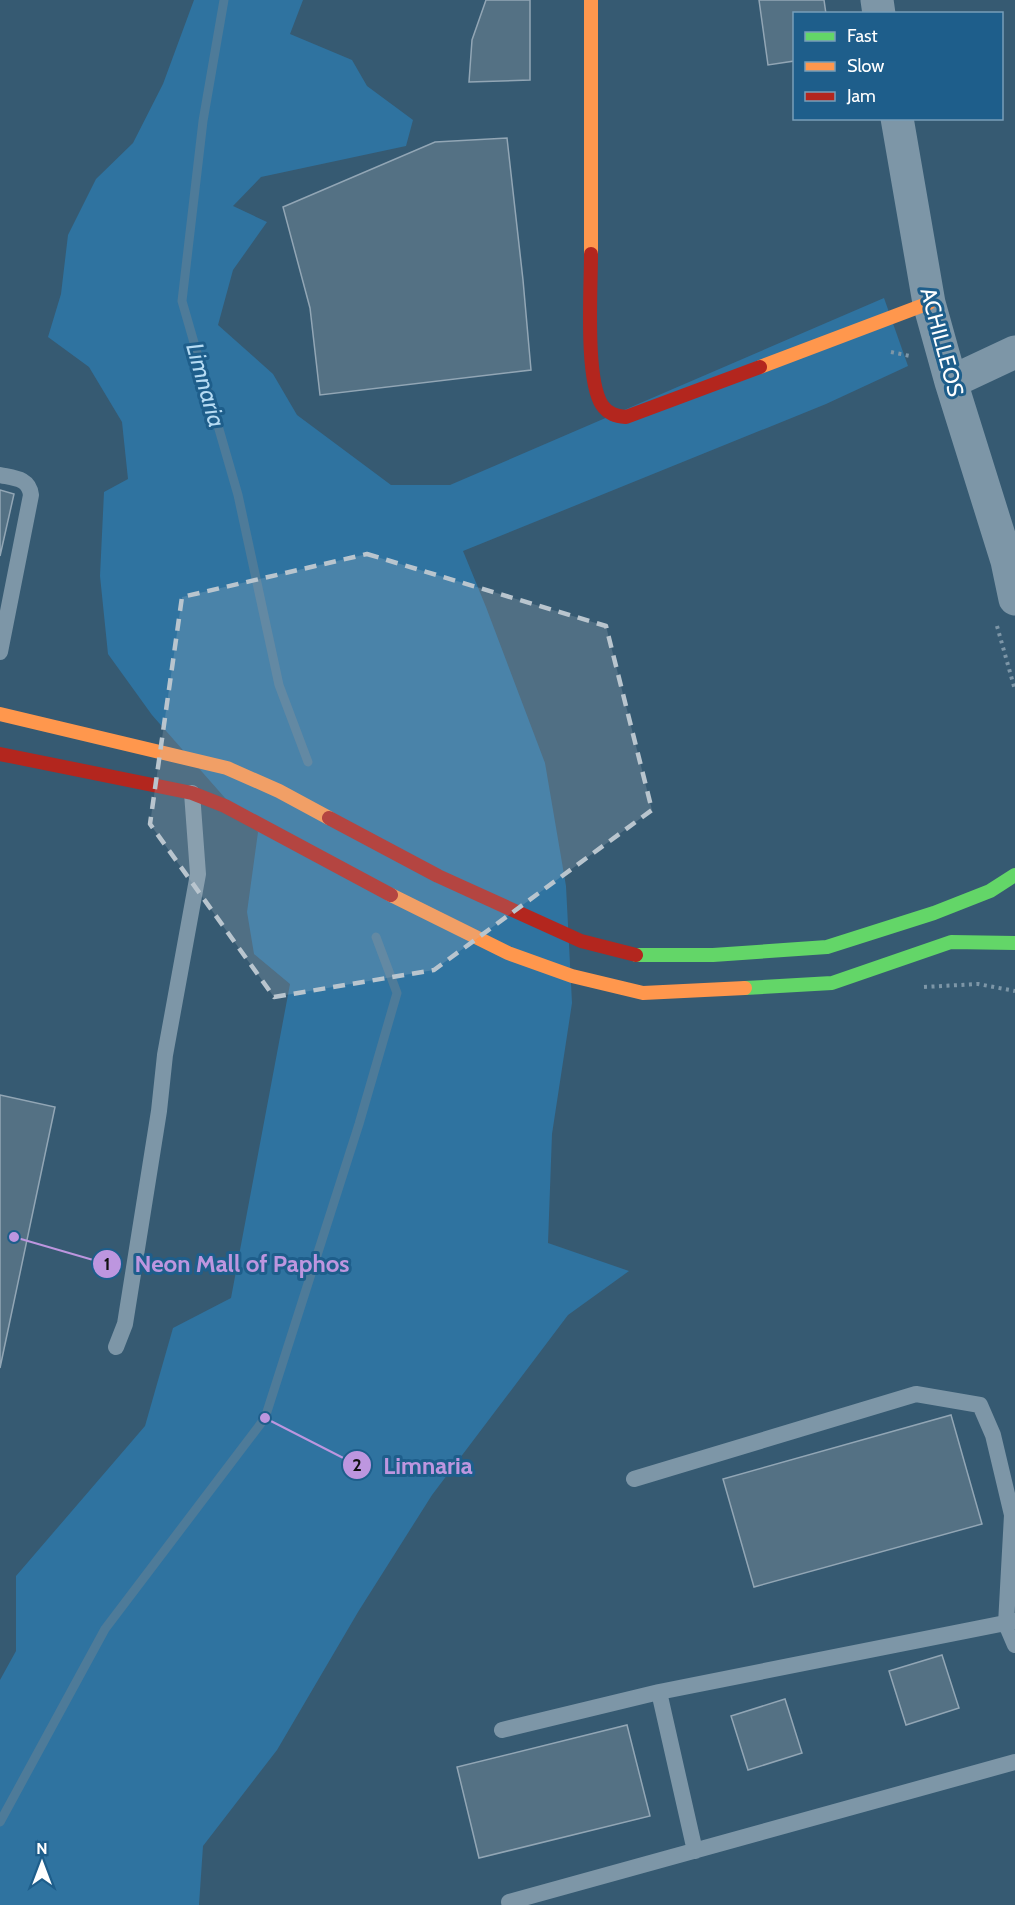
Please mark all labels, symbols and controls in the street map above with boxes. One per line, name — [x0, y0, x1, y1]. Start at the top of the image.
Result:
legend — [793, 12, 1003, 120]
text: Fast — [847, 25, 878, 47]
text: Slow — [847, 55, 884, 77]
text: Jam — [846, 85, 876, 107]
street label: ACHILLEOS — [914, 285, 970, 400]
water label: Limnaria — [180, 339, 232, 431]
callout: Neon Mall of Paphos — [92, 1243, 361, 1285]
text: Neon Mall of Paphos — [135, 1249, 349, 1278]
text: 1 — [104, 1253, 110, 1275]
callout: Limnaria — [342, 1444, 485, 1486]
text: Limnaria — [383, 1451, 473, 1480]
text: 2 — [352, 1454, 362, 1476]
north arrow — [12, 1833, 72, 1893]
text: N — [36, 1839, 48, 1858]

